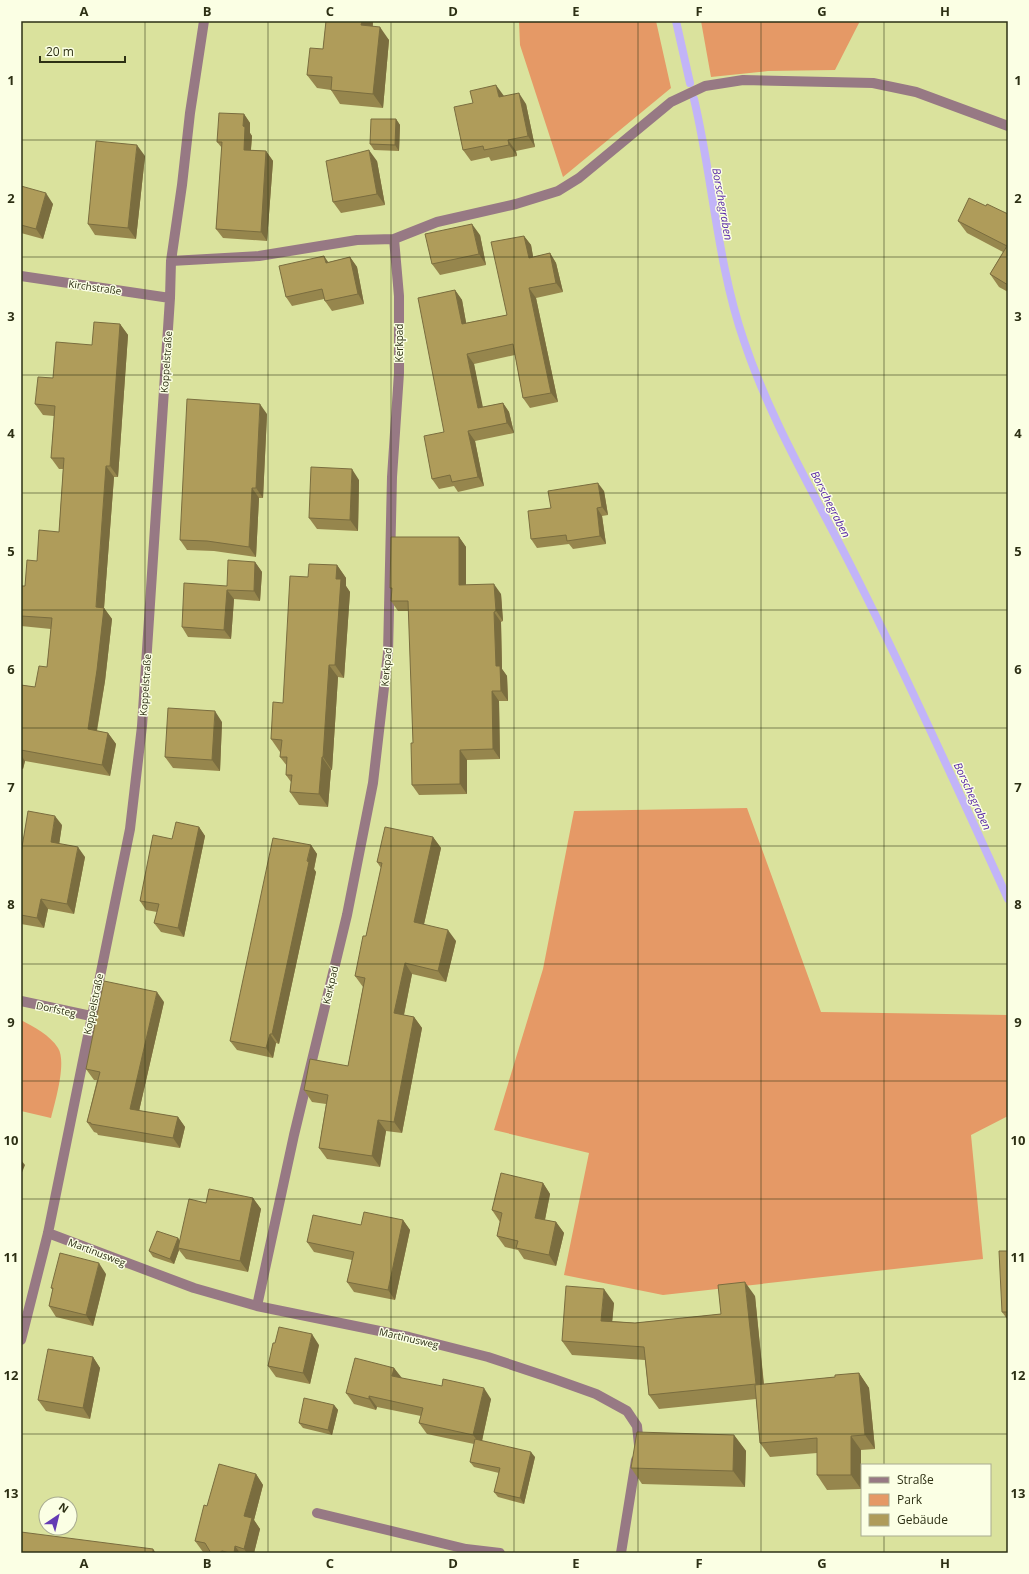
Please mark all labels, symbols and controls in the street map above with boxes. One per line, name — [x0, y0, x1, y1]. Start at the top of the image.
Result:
text: A — [80, 2, 89, 20]
text: B — [203, 2, 212, 20]
text: C — [326, 2, 334, 20]
text: D — [448, 2, 458, 20]
text: E — [572, 2, 580, 20]
text: F — [695, 2, 703, 20]
text: G — [817, 2, 827, 20]
text: H — [940, 2, 950, 20]
scale bar — [40, 38, 125, 64]
text: 20 m — [46, 43, 74, 60]
text: 1 — [7, 71, 15, 89]
text: 1 — [1014, 71, 1022, 89]
water label: Borschegraben — [709, 167, 737, 241]
text: 2 — [7, 189, 15, 207]
text: 2 — [1014, 189, 1022, 207]
street label: Kirchstraße — [68, 276, 123, 298]
text: 3 — [7, 307, 15, 325]
text: 3 — [1014, 307, 1022, 325]
street label: Kerkpad — [392, 324, 406, 362]
street label: Koppelstraße — [157, 330, 175, 394]
text: 4 — [7, 424, 15, 442]
text: 4 — [1014, 424, 1022, 442]
water label: Borschegraben — [808, 468, 854, 540]
text: 5 — [7, 542, 15, 560]
text: 5 — [1014, 542, 1022, 560]
street label: Kerkpad — [377, 647, 395, 687]
street label: Koppelstraße — [136, 653, 154, 717]
text: 6 — [7, 660, 15, 678]
text: 6 — [1014, 660, 1022, 678]
water label: Borschegraben — [951, 760, 995, 832]
text: 7 — [7, 778, 15, 796]
text: 7 — [1014, 778, 1022, 796]
text: 8 — [7, 895, 15, 913]
text: 8 — [1014, 895, 1022, 913]
street label: Kerkpad — [319, 964, 341, 1006]
street label: Koppelstraße — [80, 972, 106, 1036]
street label: Dorfsteg — [35, 998, 78, 1020]
text: 9 — [7, 1013, 15, 1031]
text: 9 — [1014, 1013, 1022, 1031]
text: 10 — [4, 1131, 18, 1149]
text: 10 — [1011, 1131, 1025, 1149]
street label: Martinusweg — [66, 1235, 128, 1270]
text: 11 — [4, 1248, 18, 1266]
text: 11 — [1011, 1248, 1025, 1266]
street label: Martinusweg — [378, 1324, 441, 1352]
text: 12 — [4, 1366, 19, 1384]
text: 12 — [1011, 1366, 1026, 1384]
legend — [861, 1464, 991, 1536]
text: Straße — [897, 1471, 934, 1488]
text: 13 — [4, 1484, 18, 1502]
text: 13 — [1011, 1484, 1025, 1502]
text: Park — [897, 1491, 923, 1508]
north arrow — [38, 1496, 78, 1536]
text: N — [56, 1499, 72, 1516]
text: Gebäude — [897, 1511, 948, 1528]
text: A — [80, 1554, 89, 1572]
text: B — [203, 1554, 212, 1572]
text: C — [326, 1554, 334, 1572]
text: D — [448, 1554, 458, 1572]
text: E — [572, 1554, 580, 1572]
text: F — [695, 1554, 703, 1572]
text: G — [817, 1554, 827, 1572]
text: H — [940, 1554, 950, 1572]

